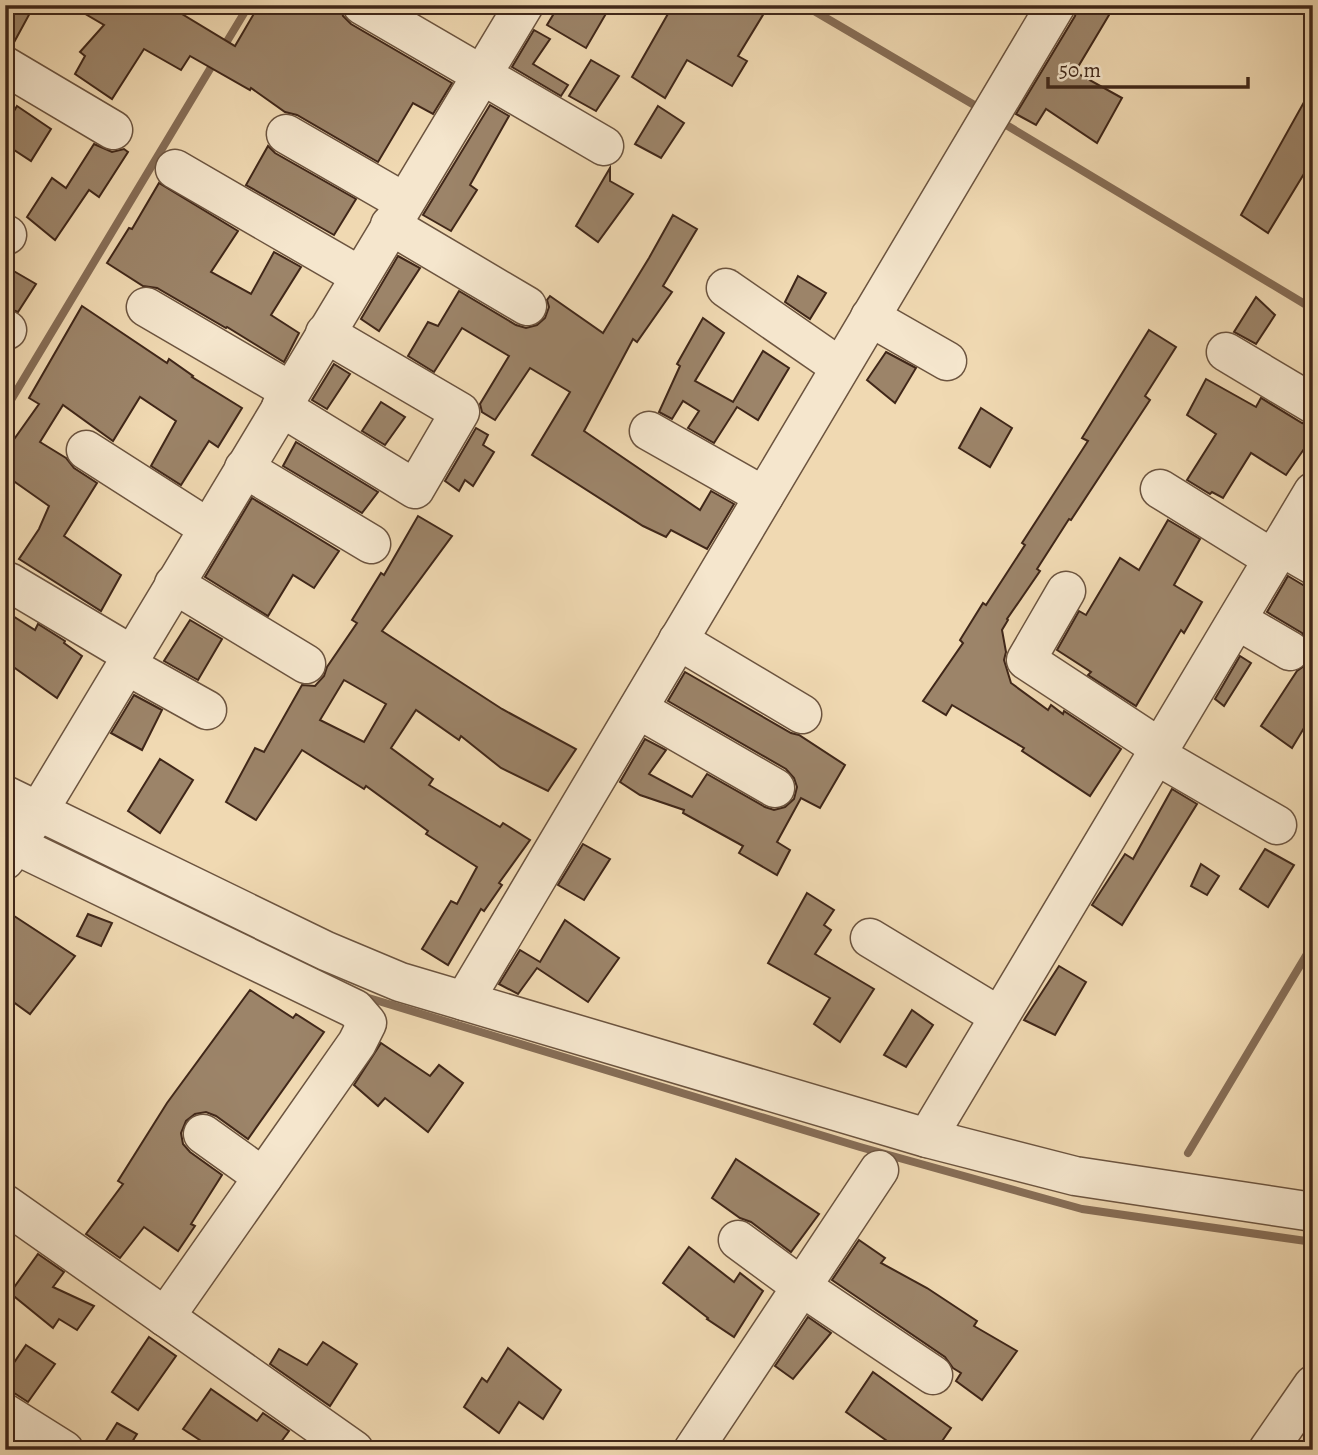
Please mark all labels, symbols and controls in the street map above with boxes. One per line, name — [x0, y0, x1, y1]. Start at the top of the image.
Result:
scale bar — [1048, 46, 1248, 90]
text: 50 m — [1059, 56, 1101, 84]

